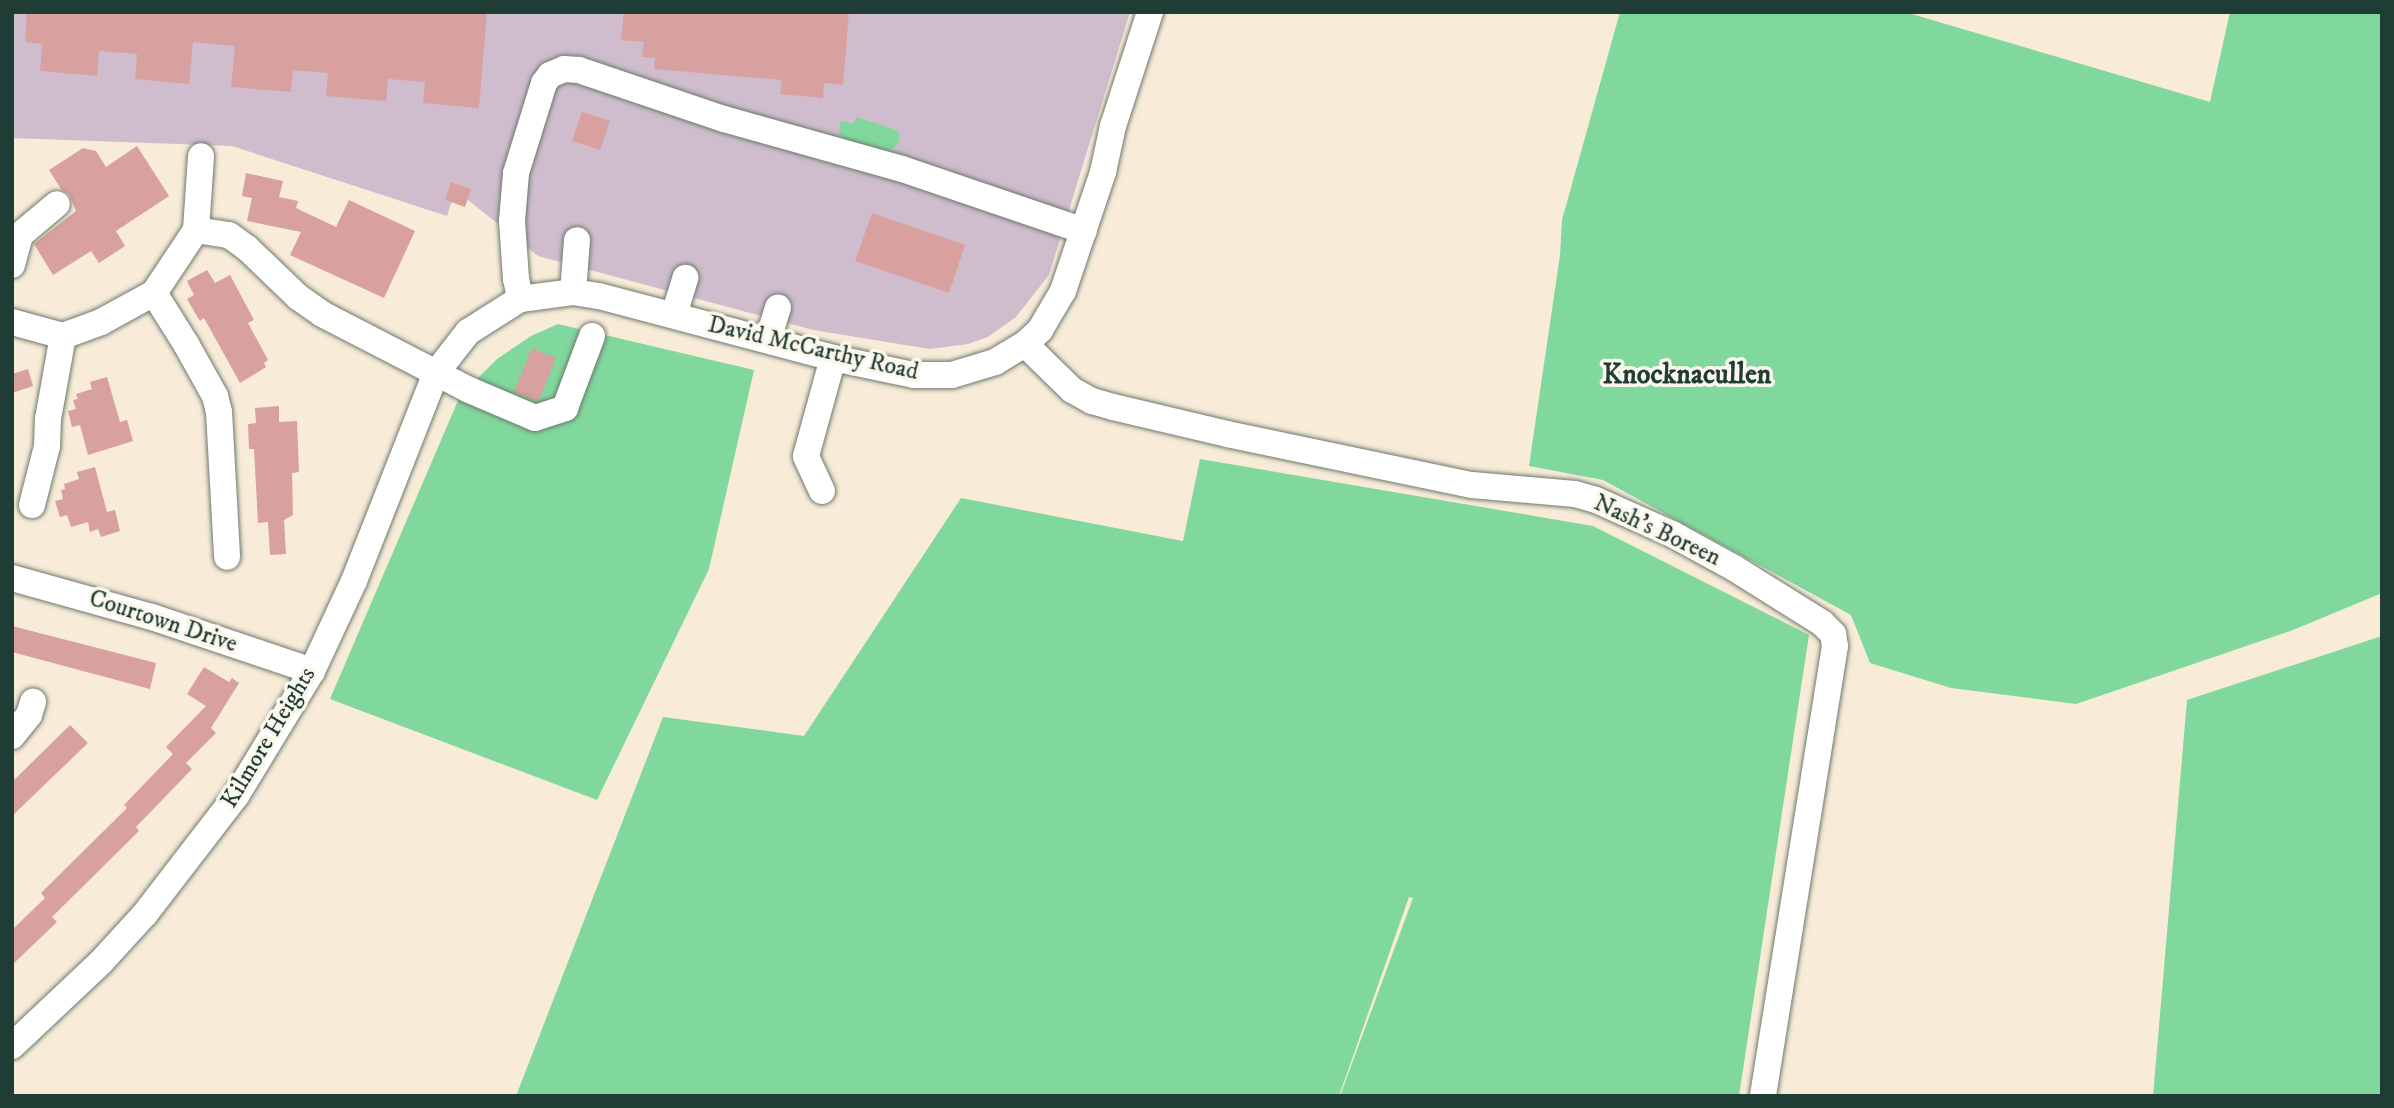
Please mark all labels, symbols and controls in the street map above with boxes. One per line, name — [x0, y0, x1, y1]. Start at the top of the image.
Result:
street label: David McCarthy Road — [705, 311, 921, 387]
district label: Knocknacullen — [1603, 358, 1771, 392]
street label: Nash's Boreen — [1589, 489, 1725, 573]
street label: Courtown Drive — [85, 585, 241, 659]
street label: Kilmore Heights — [216, 662, 322, 814]

